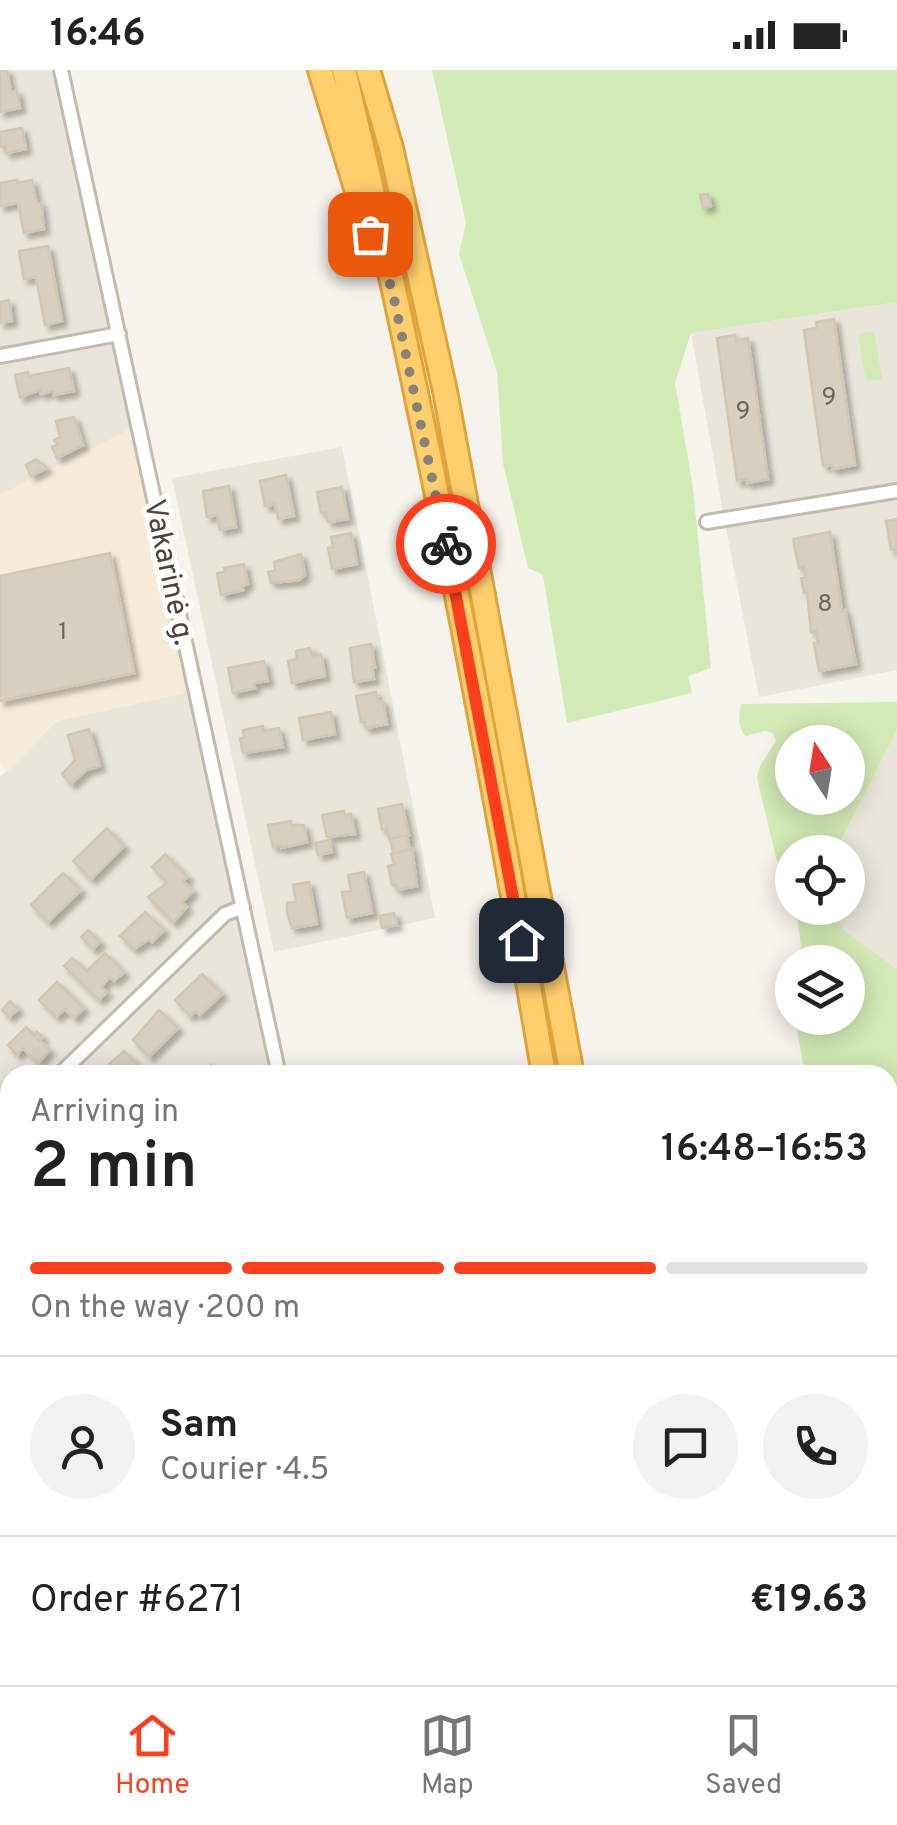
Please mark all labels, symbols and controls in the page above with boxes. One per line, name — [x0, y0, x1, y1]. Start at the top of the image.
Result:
text: 16:46 — [50, 11, 146, 60]
pin — [328, 192, 413, 277]
icon: bag — [343, 207, 398, 262]
house number: 9 — [822, 382, 836, 414]
house number: 9 — [736, 396, 750, 428]
courier — [396, 494, 496, 594]
street label: Vakarinė g. — [134, 496, 201, 649]
icon: bike — [419, 517, 474, 572]
house number: 8 — [817, 589, 833, 621]
house number: 1 — [58, 617, 68, 649]
north arrow — [775, 725, 865, 815]
map controls — [775, 725, 865, 1035]
button: locate — [775, 835, 865, 925]
pin — [479, 898, 564, 983]
icon: home — [494, 913, 549, 968]
button: layers — [775, 945, 865, 1035]
text: Arriving in — [30, 1093, 179, 1133]
text: 16:48–16:53 — [661, 1126, 868, 1175]
text: 2 min — [30, 1129, 198, 1211]
text: On the way · 200 m — [30, 1289, 300, 1329]
button: person — [30, 1394, 135, 1499]
button: chat — [633, 1394, 738, 1499]
button: phone — [763, 1394, 868, 1499]
text: Sam — [160, 1402, 238, 1451]
text: Courier · 4.5 — [160, 1451, 329, 1491]
text: Order #6271 — [30, 1577, 244, 1626]
text: €19.63 — [750, 1577, 868, 1626]
tab: Home — [115, 1708, 189, 1804]
tab: Map — [420, 1708, 475, 1804]
tab: Saved — [705, 1708, 782, 1804]

